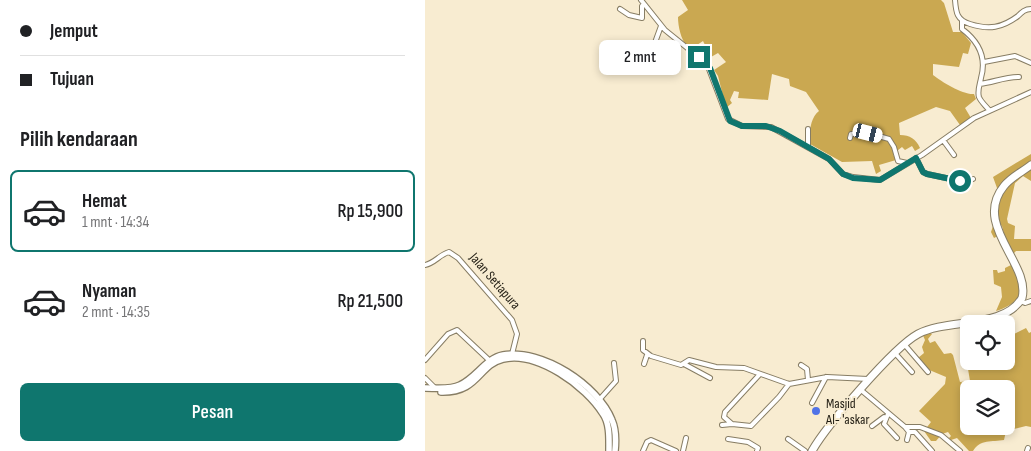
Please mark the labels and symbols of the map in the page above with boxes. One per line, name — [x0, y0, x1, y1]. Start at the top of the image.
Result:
callout: 2 mnt — [599, 40, 681, 74]
route end — [688, 46, 710, 68]
car — [851, 122, 884, 144]
route start — [949, 170, 971, 192]
street label: Jalan Setiapura — [465, 249, 524, 313]
place label: Masjid Al- 'askar — [825, 395, 870, 428]
marker: Masjid Al- 'askar — [810, 405, 822, 417]

